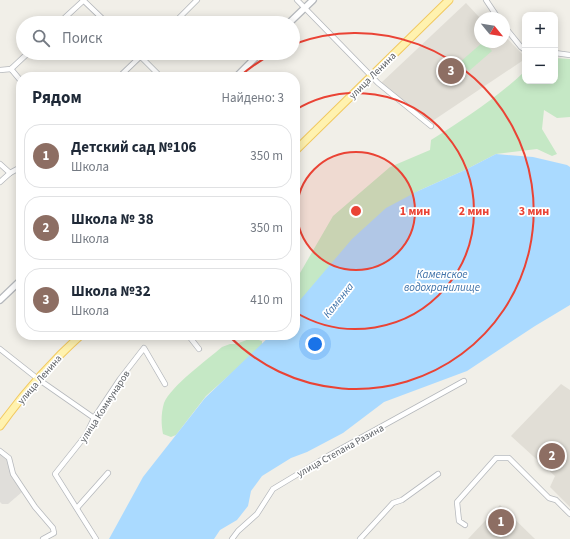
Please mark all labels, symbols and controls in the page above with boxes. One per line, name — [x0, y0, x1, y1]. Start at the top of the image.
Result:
north arrow — [474, 12, 510, 48]
map controls — [522, 12, 558, 84]
button: + — [522, 12, 558, 48]
search box — [16, 16, 300, 60]
icon: search — [30, 27, 52, 49]
text: Поиск — [62, 28, 103, 49]
button: − — [522, 48, 558, 84]
street label: улица Ленина — [346, 49, 399, 102]
pin: 3 — [438, 56, 464, 86]
text: Рядом — [32, 86, 82, 110]
text: Найдено: 3 — [222, 89, 284, 107]
text: Детский сад №106 — [71, 137, 197, 158]
text: 1 — [43, 147, 49, 165]
text: 350 m — [250, 147, 283, 165]
text: Школа — [71, 158, 109, 176]
text: 1 мин — [400, 203, 430, 220]
text: 2 мин — [459, 203, 489, 220]
text: 3 мин — [519, 203, 549, 220]
centre of rings — [349, 204, 363, 218]
text: Школа № 38 — [71, 209, 154, 230]
text: 2 — [43, 219, 49, 237]
text: 350 m — [250, 219, 283, 237]
text: Школа — [71, 230, 109, 248]
water label: Каменское водохранилище — [404, 267, 480, 295]
water label: Каменка — [320, 279, 357, 321]
text: Школа №32 — [71, 281, 151, 302]
text: 3 — [43, 291, 49, 309]
text: 410 m — [250, 291, 283, 309]
text: Школа — [71, 302, 109, 320]
your location — [305, 334, 325, 354]
street label: улица Ленина — [14, 352, 65, 407]
street label: улица Коммунаров — [76, 368, 133, 445]
street label: улица Степана Разина — [294, 421, 386, 481]
pin: 2 — [539, 441, 565, 471]
pin: 1 — [488, 507, 514, 537]

